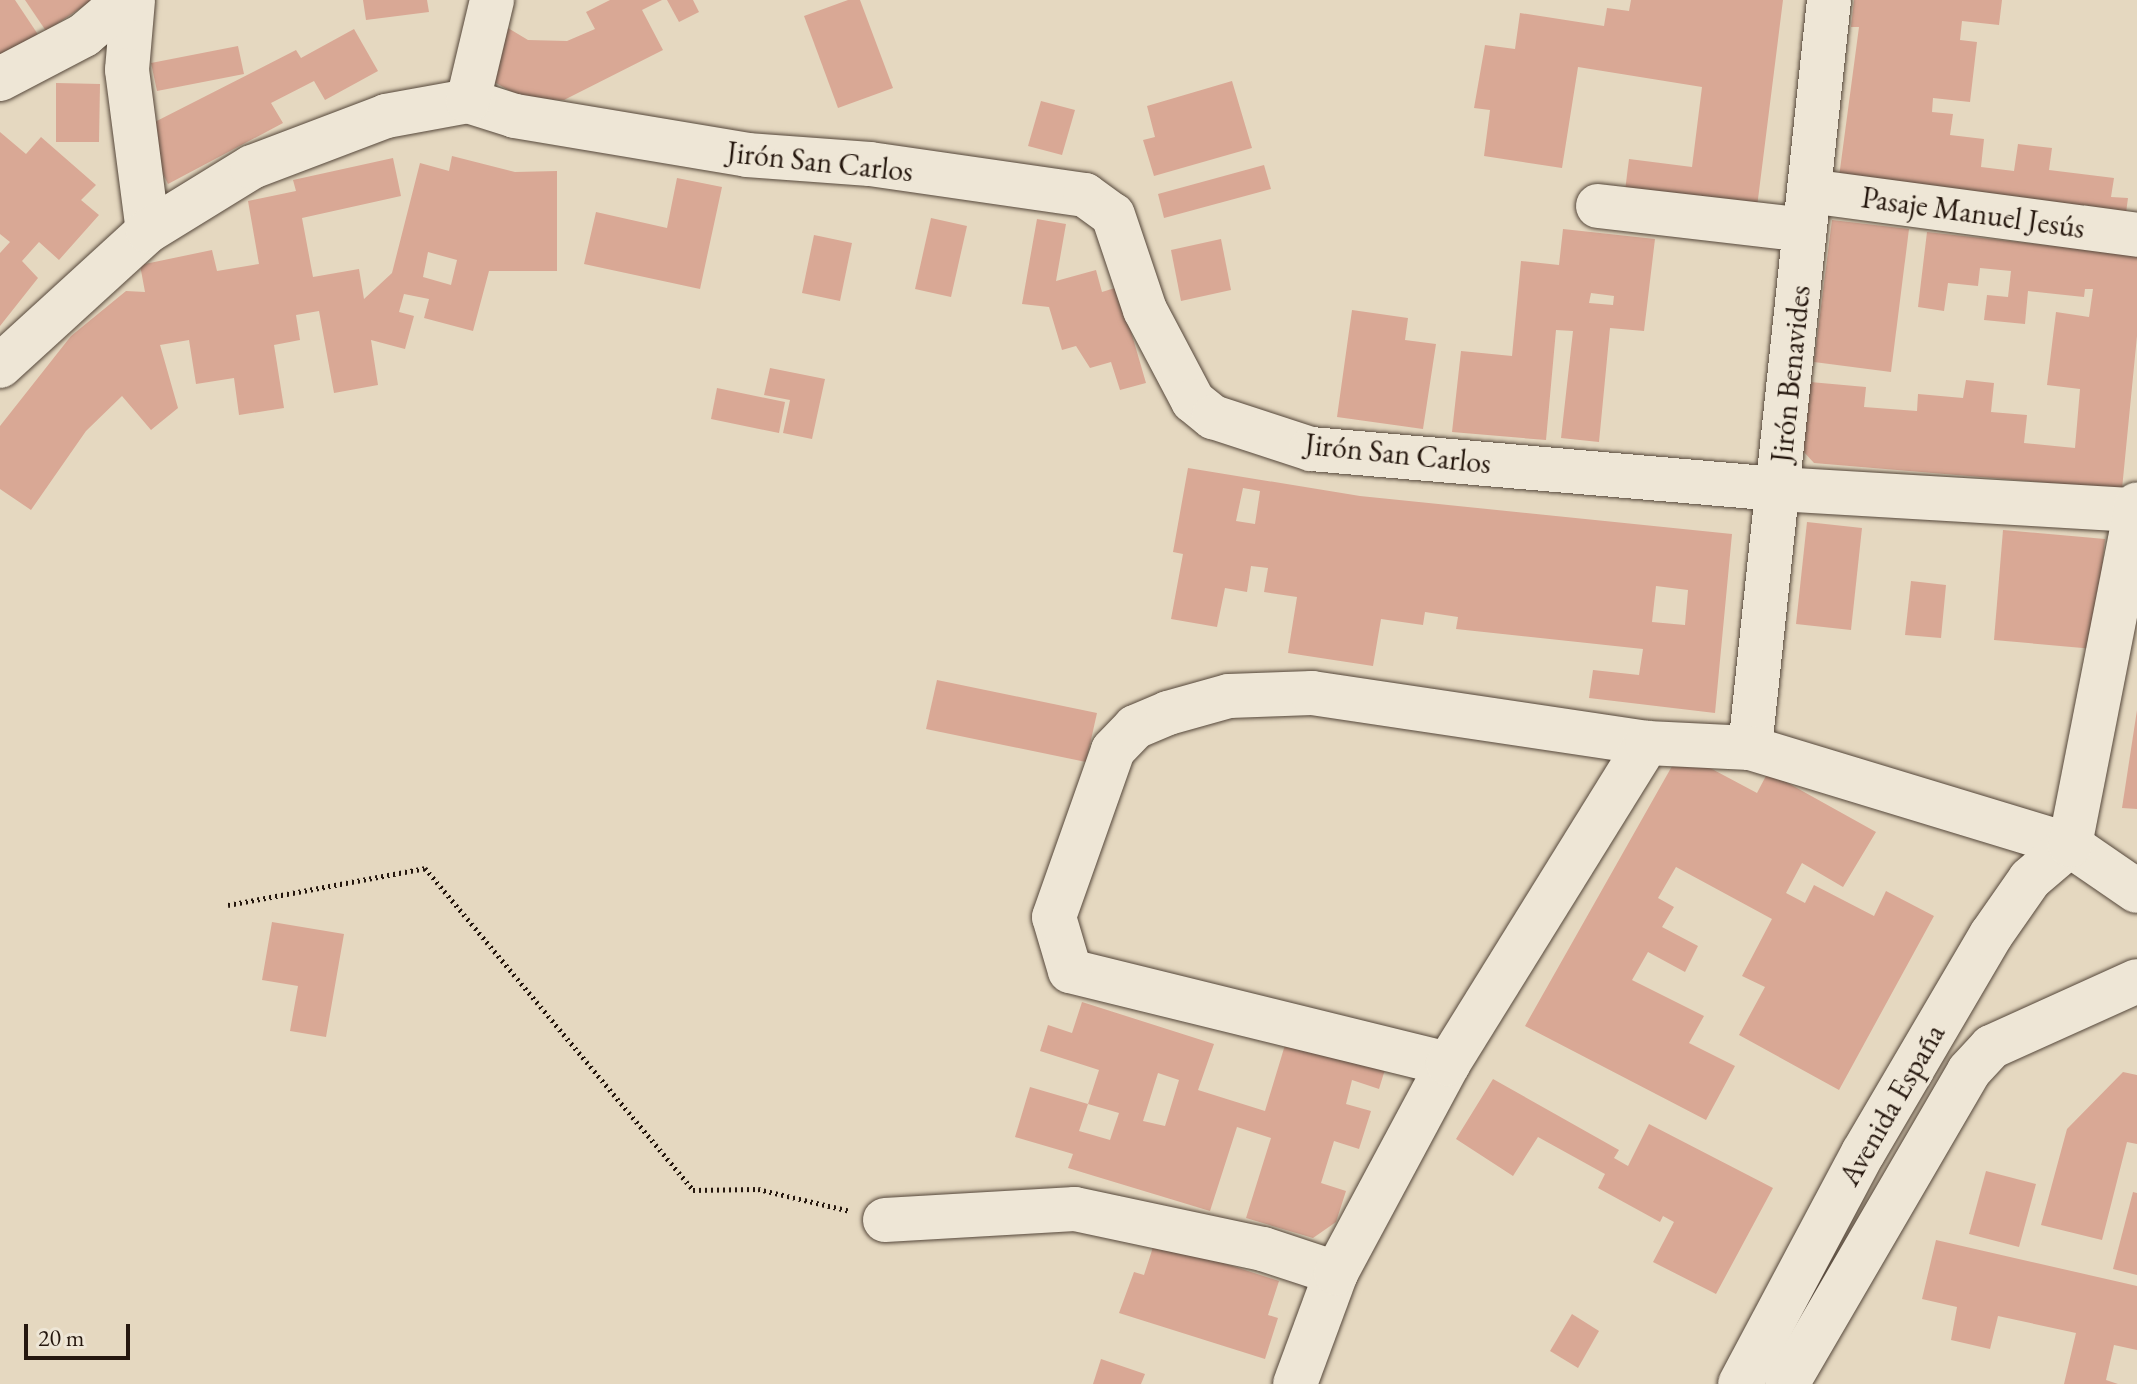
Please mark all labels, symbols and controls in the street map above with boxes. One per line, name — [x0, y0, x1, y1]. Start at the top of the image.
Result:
street label: Jirón San Carlos — [725, 134, 915, 190]
street label: Pasaje Manuel Jesús — [1859, 180, 2087, 246]
street label: Jirón Benavides — [1764, 284, 1818, 464]
street label: Jirón San Carlos — [1303, 426, 1493, 482]
street label: Avenida España — [1831, 1018, 1953, 1192]
scale bar — [28, 1308, 134, 1358]
text: 20 m — [38, 1322, 85, 1353]

